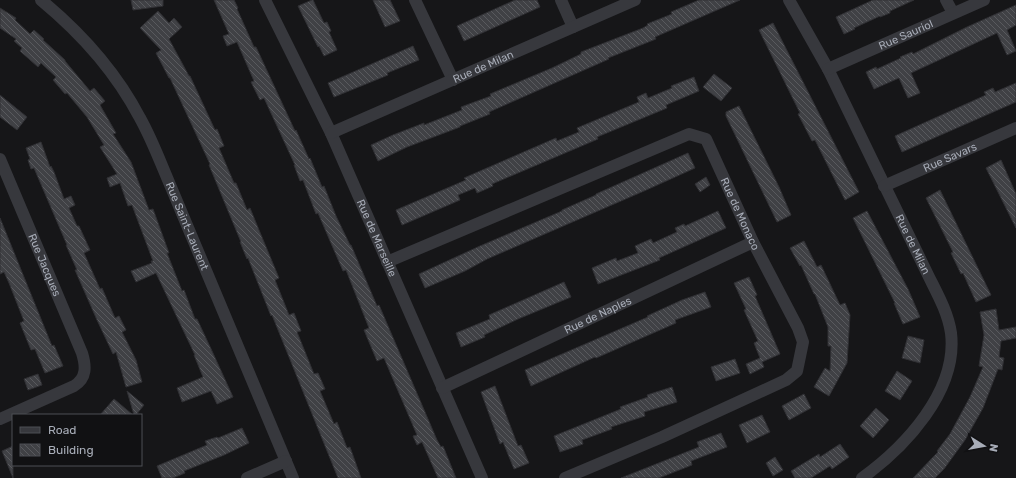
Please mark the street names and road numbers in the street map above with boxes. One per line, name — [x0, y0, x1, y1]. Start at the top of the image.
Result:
street label: Rue Sauriol — [877, 17, 935, 52]
street label: Rue de Milan — [451, 47, 515, 85]
street label: Rue Savars — [921, 139, 979, 175]
street label: Rue de Monaco — [718, 176, 763, 252]
street label: Rue Saint-Laurent — [163, 180, 212, 273]
street label: Rue de Marseille — [354, 197, 400, 279]
street label: Rue de Milan — [893, 212, 933, 276]
street label: Rue Jacques — [26, 232, 64, 299]
street label: Rue de Naples — [562, 293, 634, 336]

